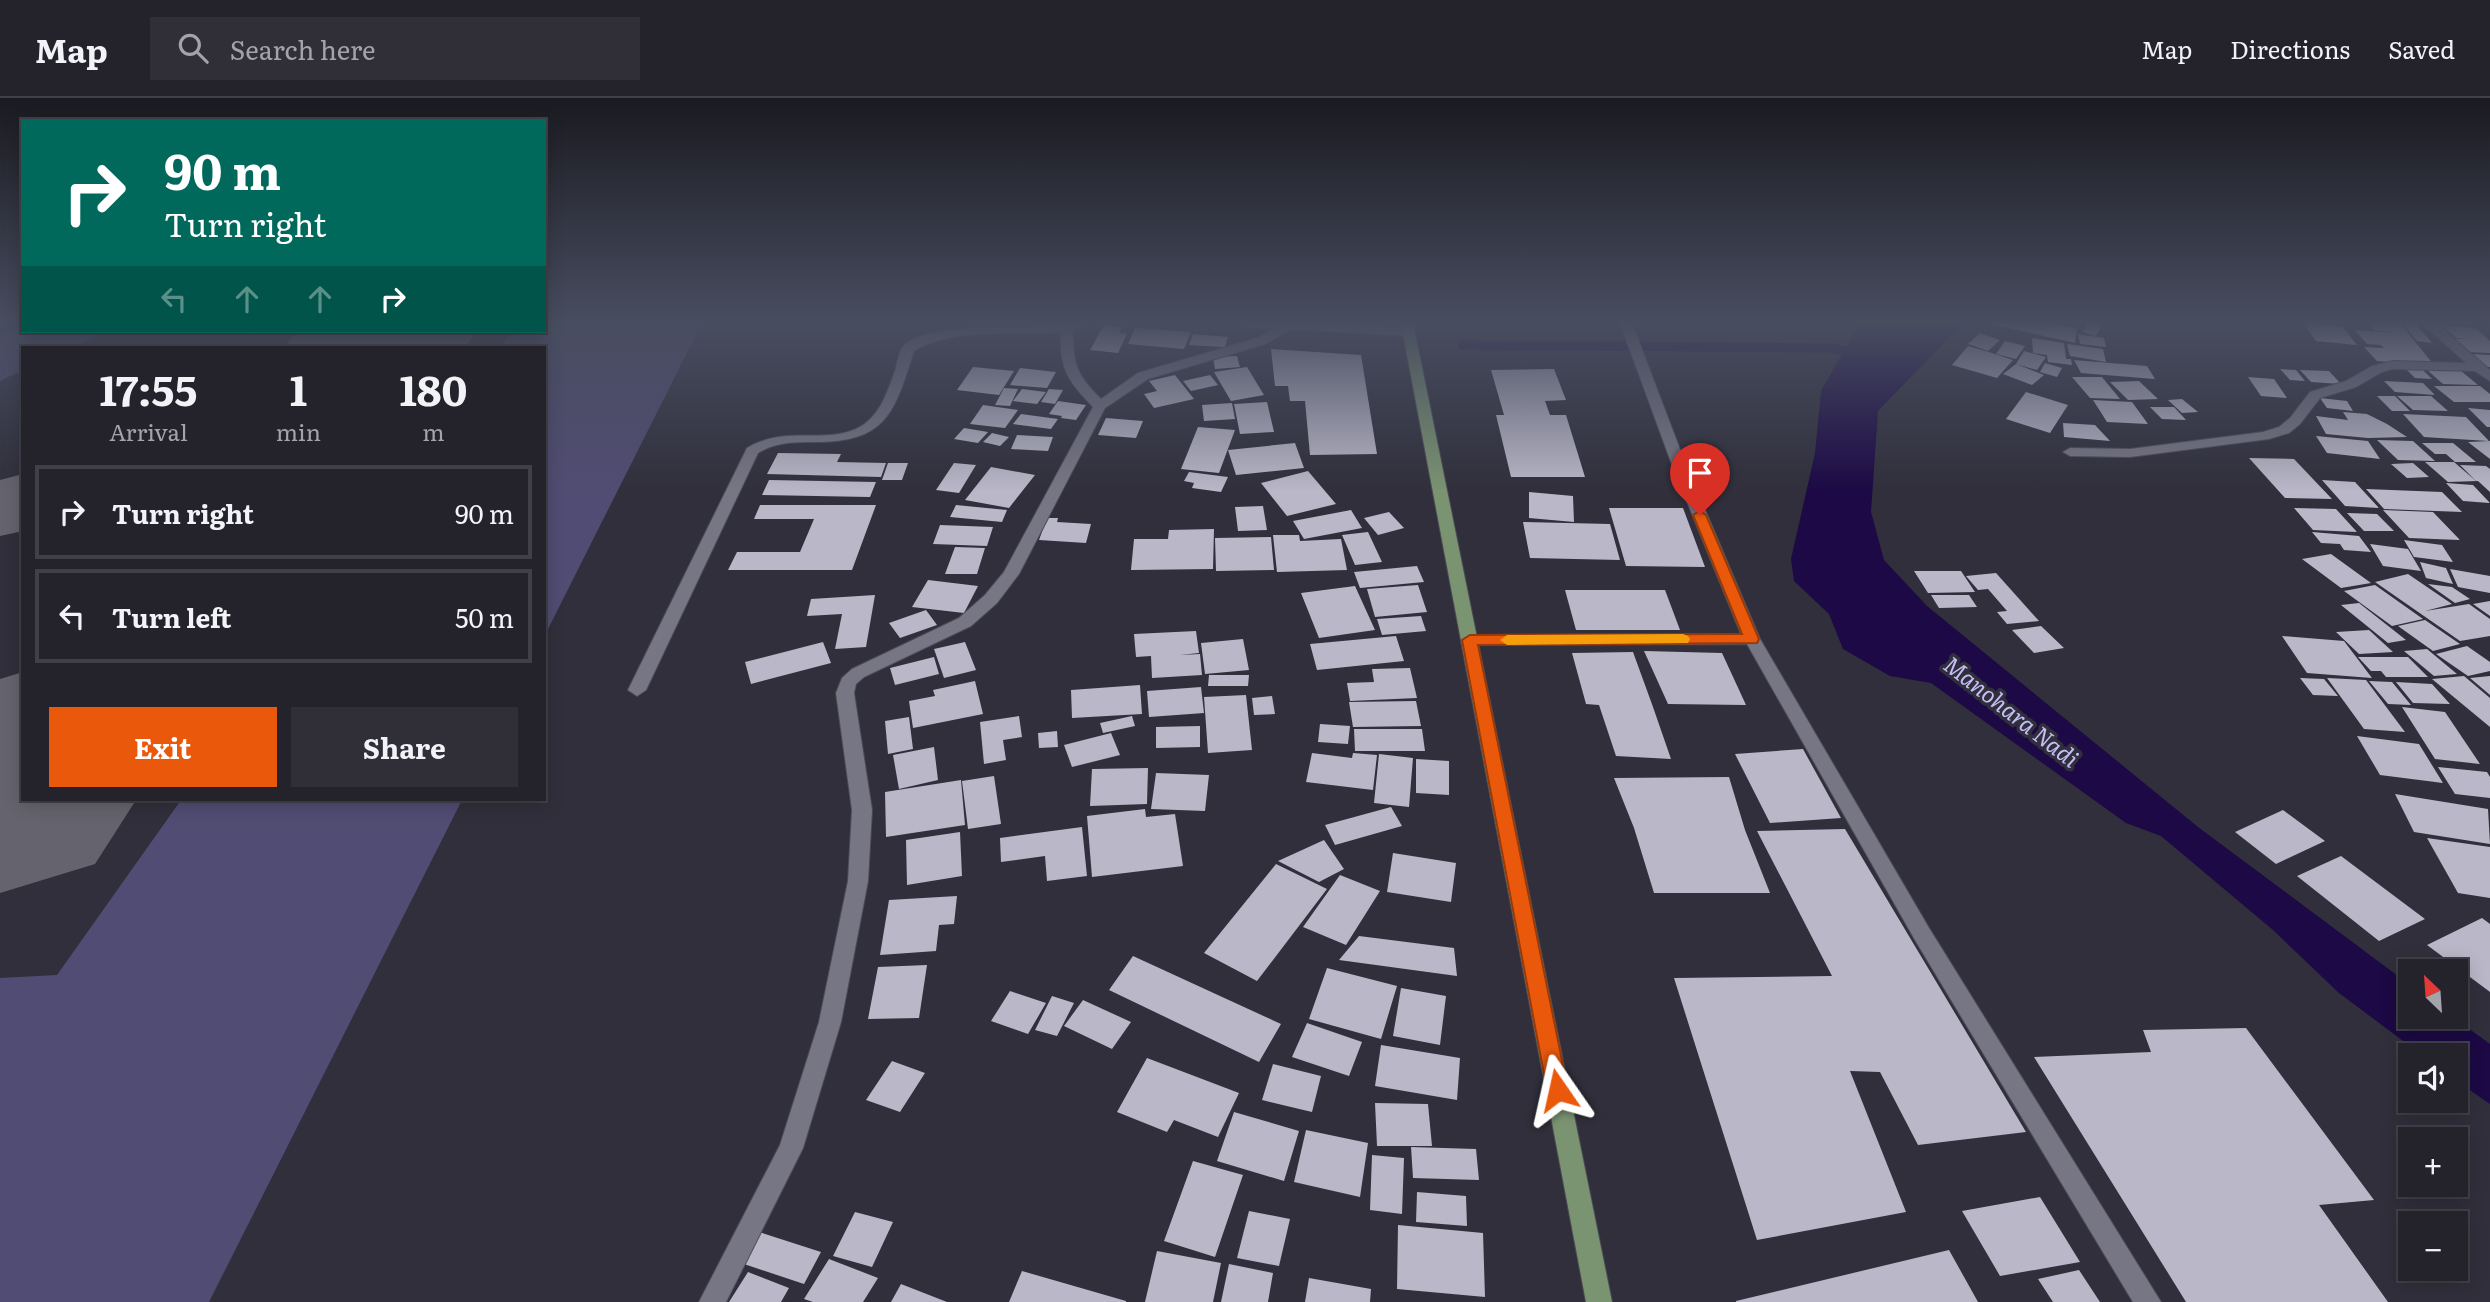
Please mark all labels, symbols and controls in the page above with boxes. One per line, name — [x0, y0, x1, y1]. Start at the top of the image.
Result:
search box — [150, 17, 640, 80]
text: Map — [35, 24, 108, 73]
icon: search — [174, 29, 212, 67]
text: Search here — [230, 29, 376, 68]
text: Map — [2141, 31, 2192, 66]
text: Directions — [2230, 31, 2350, 66]
text: Saved — [2388, 31, 2455, 66]
text: 90 m — [164, 132, 281, 205]
icon: right — [49, 147, 140, 238]
text: Turn right — [164, 199, 326, 247]
icon: left — [155, 280, 193, 318]
icon: ahead — [228, 280, 266, 318]
icon: ahead — [301, 280, 339, 318]
icon: right — [374, 280, 412, 318]
text: 17:55 — [99, 357, 197, 419]
text: 1 — [290, 357, 307, 419]
text: 180 — [399, 357, 467, 419]
text: Arrival — [109, 414, 188, 448]
text: min — [276, 414, 321, 448]
text: m — [422, 414, 445, 448]
pin — [1670, 443, 1730, 515]
icon: arrive — [1681, 454, 1719, 492]
icon: right — [53, 493, 91, 531]
text: Turn right — [112, 493, 254, 532]
text: 90 m — [455, 493, 514, 532]
icon: left — [53, 597, 91, 635]
text: Turn left — [112, 597, 231, 636]
text: 50 m — [455, 597, 514, 636]
water label: Manohara Nadi — [1937, 647, 2087, 774]
button: Exit — [49, 707, 277, 787]
button: Share — [291, 707, 518, 787]
north arrow — [2398, 959, 2468, 1029]
map controls — [2398, 959, 2468, 1281]
button: sound — [2398, 1043, 2468, 1113]
position arrow — [1521, 1053, 1595, 1127]
button: + — [2398, 1127, 2468, 1197]
button: − — [2398, 1211, 2468, 1281]

